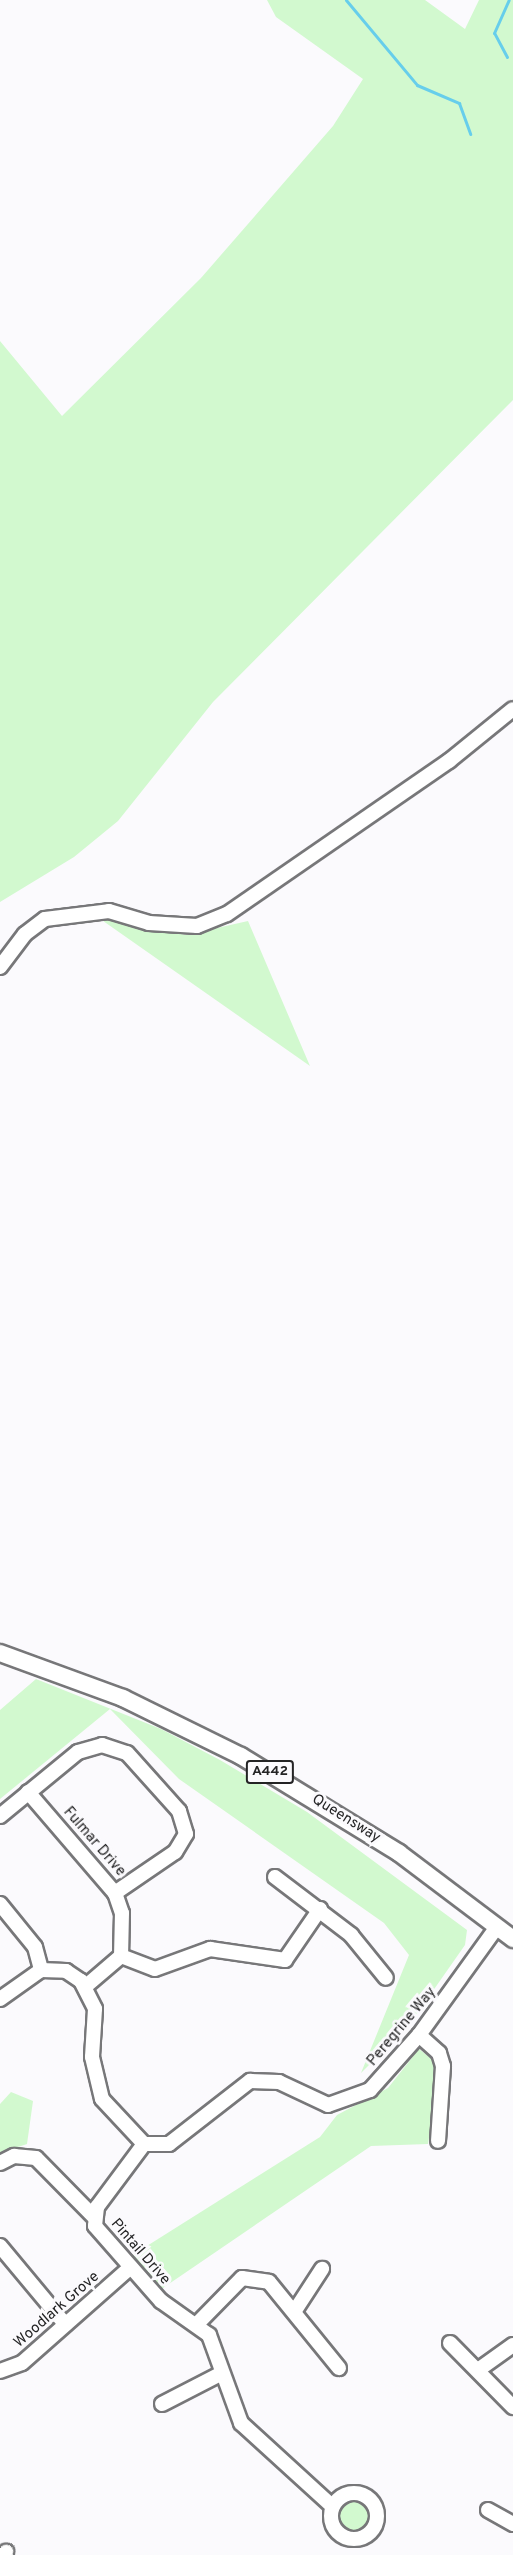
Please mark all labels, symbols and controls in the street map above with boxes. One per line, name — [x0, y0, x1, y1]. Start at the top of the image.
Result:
road number: A442 — [244, 1761, 296, 1783]
street label: Queensway — [308, 1791, 384, 1847]
street label: Fulmar Drive — [59, 1804, 129, 1880]
street label: Peregrine Way — [364, 1984, 440, 2070]
street label: Pintail Drive — [106, 2215, 174, 2289]
street label: Woodlark Grove — [11, 2268, 103, 2352]

